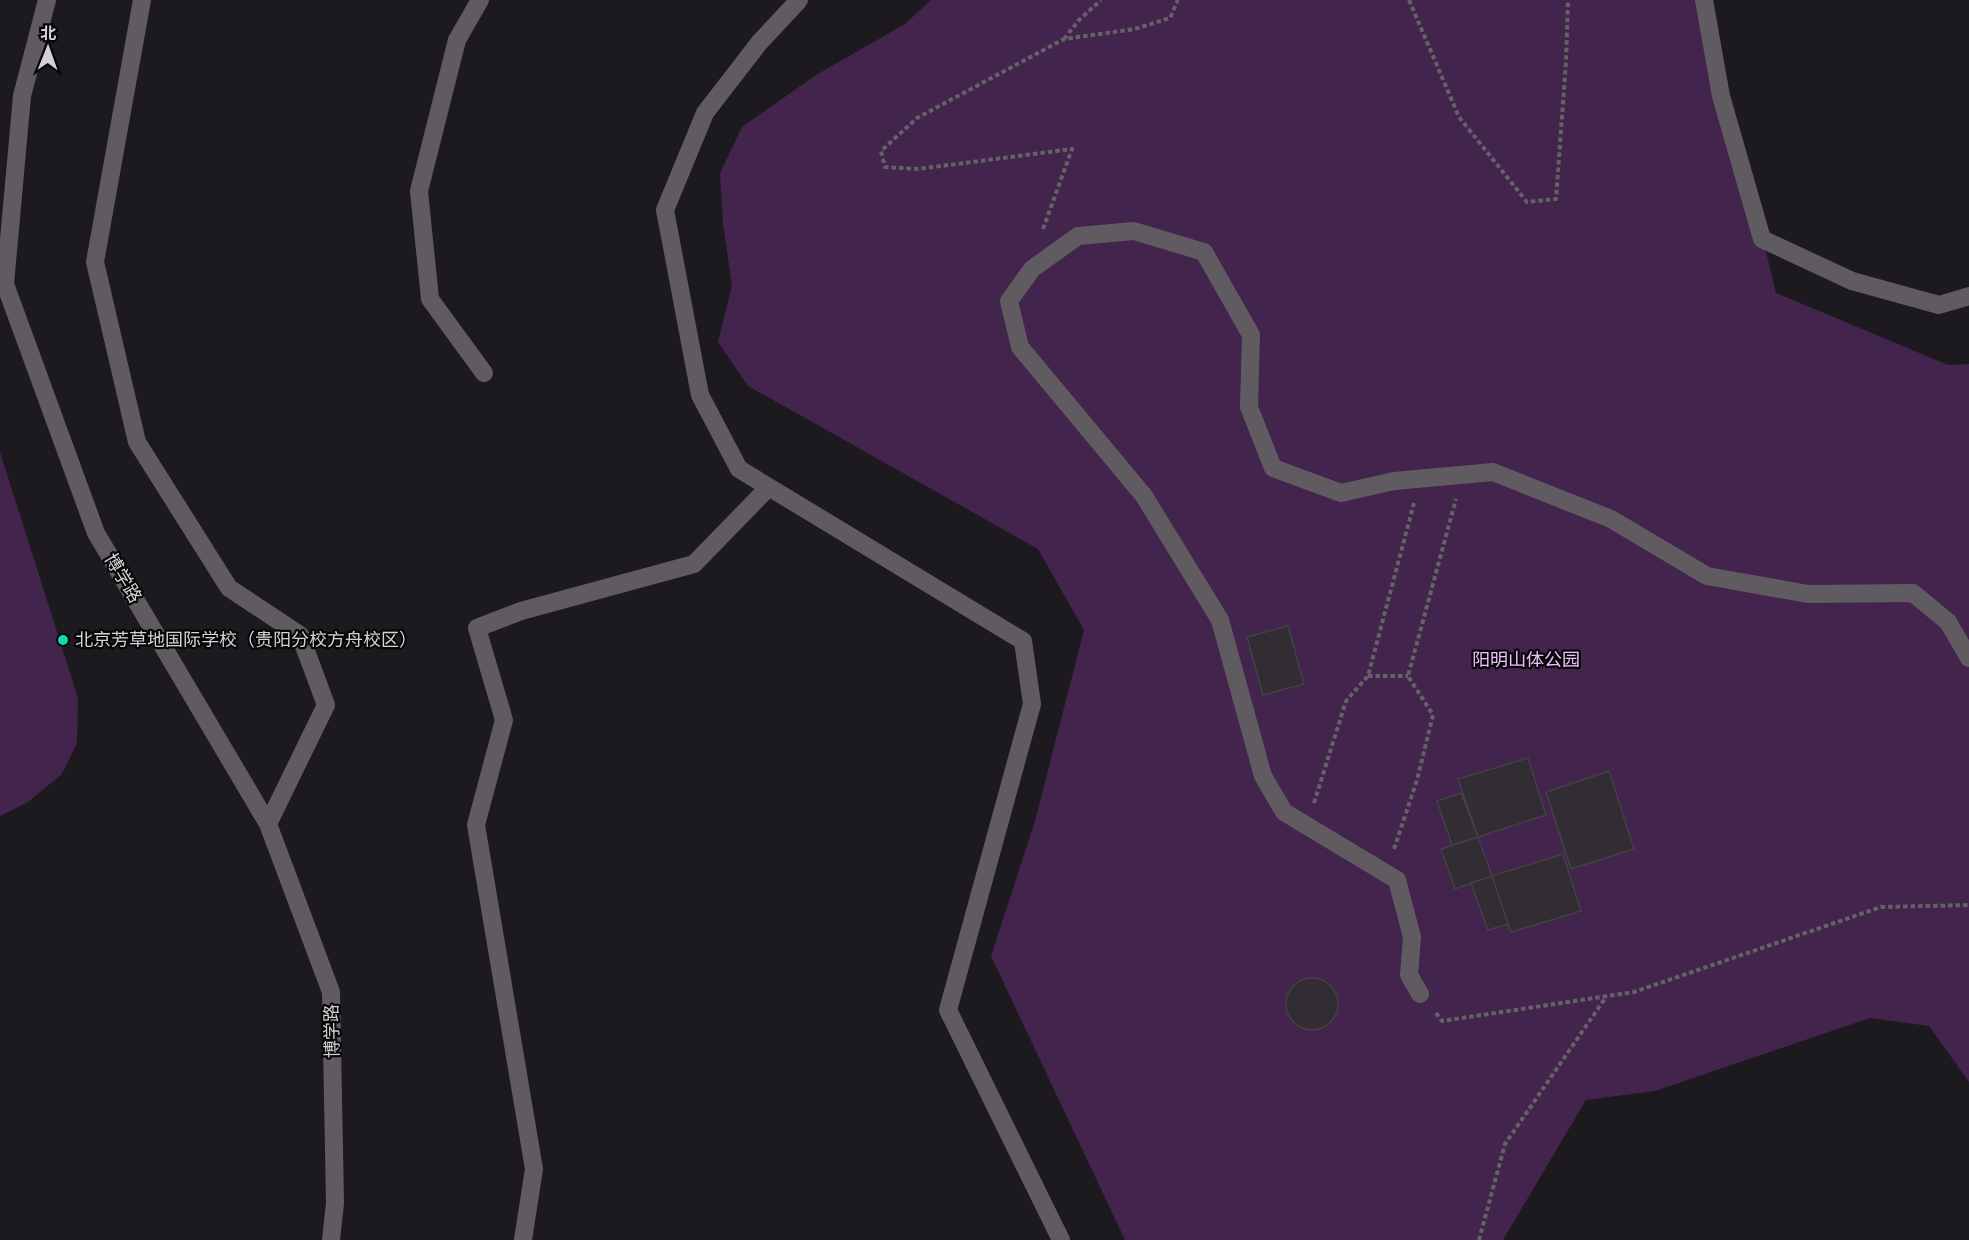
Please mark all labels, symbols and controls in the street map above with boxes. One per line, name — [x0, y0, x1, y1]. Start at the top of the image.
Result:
north arrow — [18, 18, 78, 78]
text: 北 — [40, 24, 56, 43]
street label: 博学路 — [100, 549, 146, 607]
place label: 北京芳草地国际学校（贵阳分校方舟校区） — [75, 629, 417, 651]
marker: 北京芳草地国际学校（贵阳分校方舟校区） — [56, 633, 70, 647]
park label: 阳明山体公园 — [1472, 649, 1580, 671]
street label: 博学路 — [321, 1004, 343, 1058]

